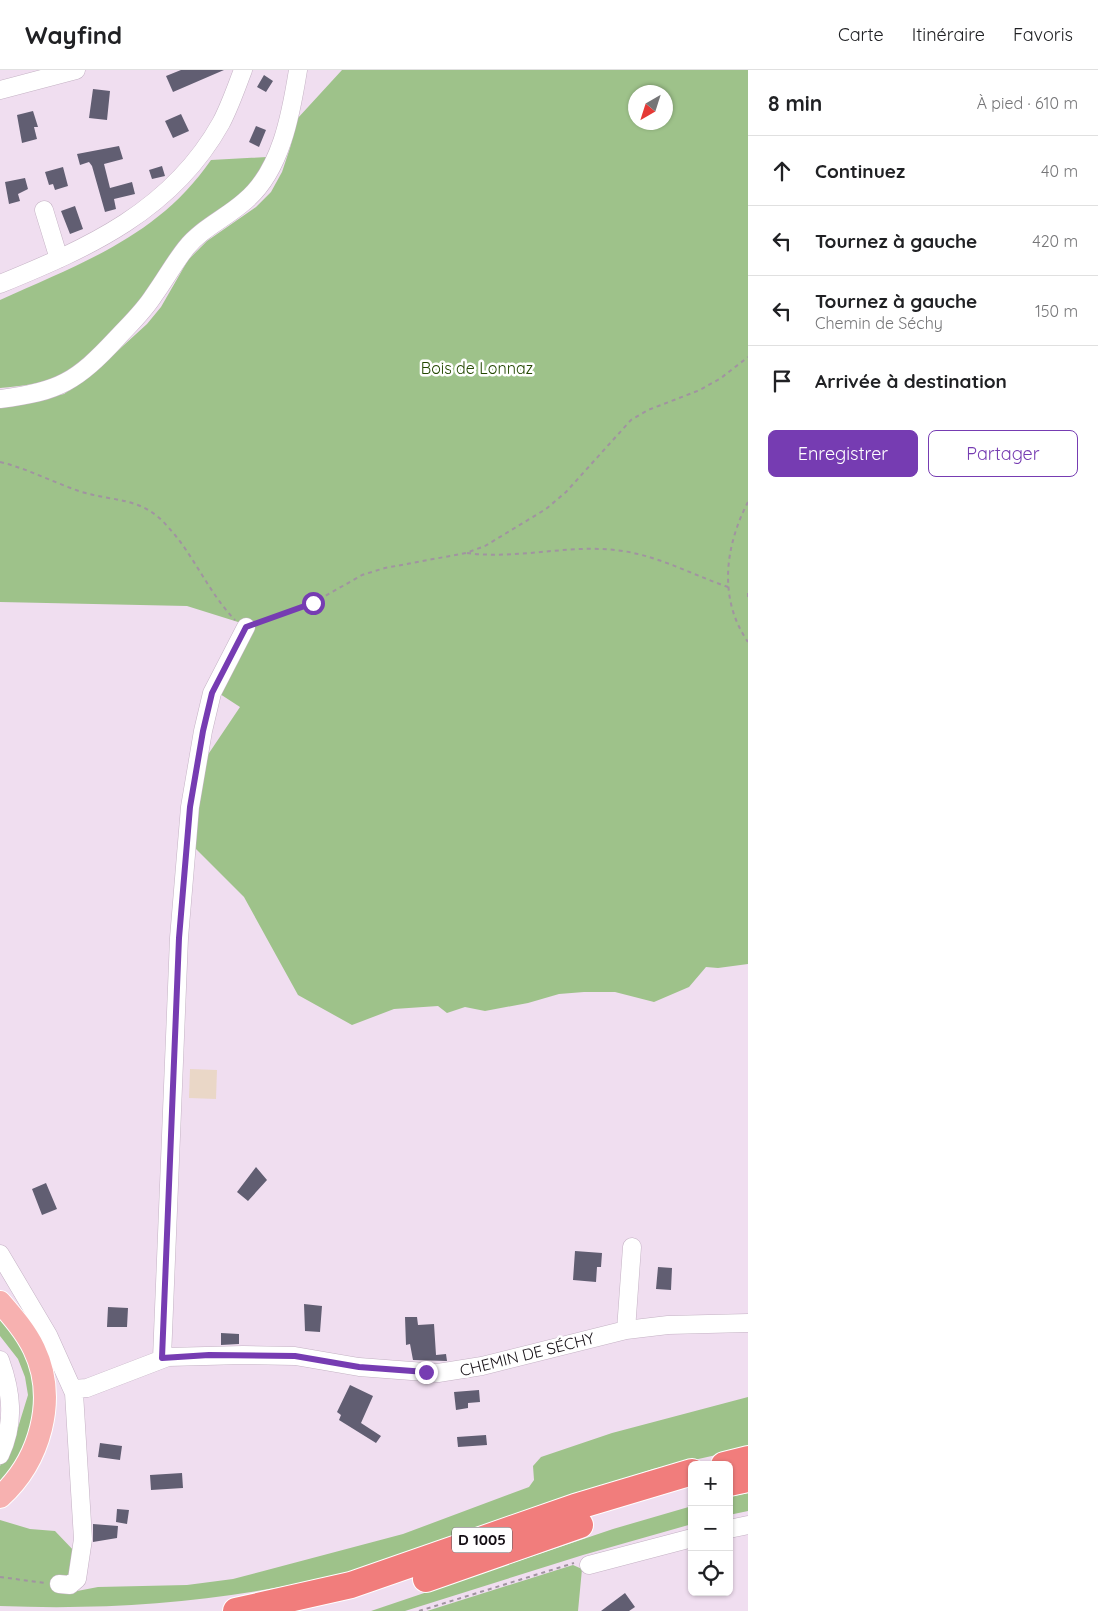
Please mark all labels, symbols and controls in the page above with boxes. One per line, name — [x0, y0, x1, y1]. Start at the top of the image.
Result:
text: Wayfind — [25, 20, 122, 50]
text: Carte — [838, 23, 884, 46]
text: Itinéraire — [912, 23, 985, 46]
text: Favoris — [1013, 23, 1073, 46]
north arrow — [628, 85, 673, 130]
text: 8 min — [768, 90, 822, 116]
text: À pied · 610 m — [977, 93, 1078, 113]
icon: ahead — [768, 157, 796, 185]
text: Continuez — [815, 159, 905, 183]
text: 40 m — [1041, 161, 1078, 181]
icon: left — [768, 227, 796, 255]
text: Tournez à gauche — [815, 229, 977, 253]
text: 420 m — [1032, 231, 1078, 251]
text: Tournez à gauche — [815, 289, 977, 313]
icon: left — [768, 297, 796, 325]
text: 150 m — [1035, 301, 1078, 321]
text: Chemin de Séchy — [815, 313, 943, 333]
park label: Bois de Lonnaz — [421, 358, 533, 378]
icon: arrive — [768, 367, 796, 395]
text: Arrivée à destination — [815, 369, 1007, 393]
button: Enregistrer — [768, 430, 918, 477]
button: Partager — [928, 430, 1078, 477]
route start — [302, 592, 325, 615]
street label: CHEMIN DE SÉCHY — [458, 1328, 597, 1380]
route end — [415, 1361, 438, 1384]
map controls — [688, 1461, 733, 1596]
button: + — [688, 1461, 733, 1506]
button: − — [688, 1506, 733, 1551]
road number: D 1005 — [452, 1528, 512, 1552]
button: locate — [688, 1551, 733, 1596]

